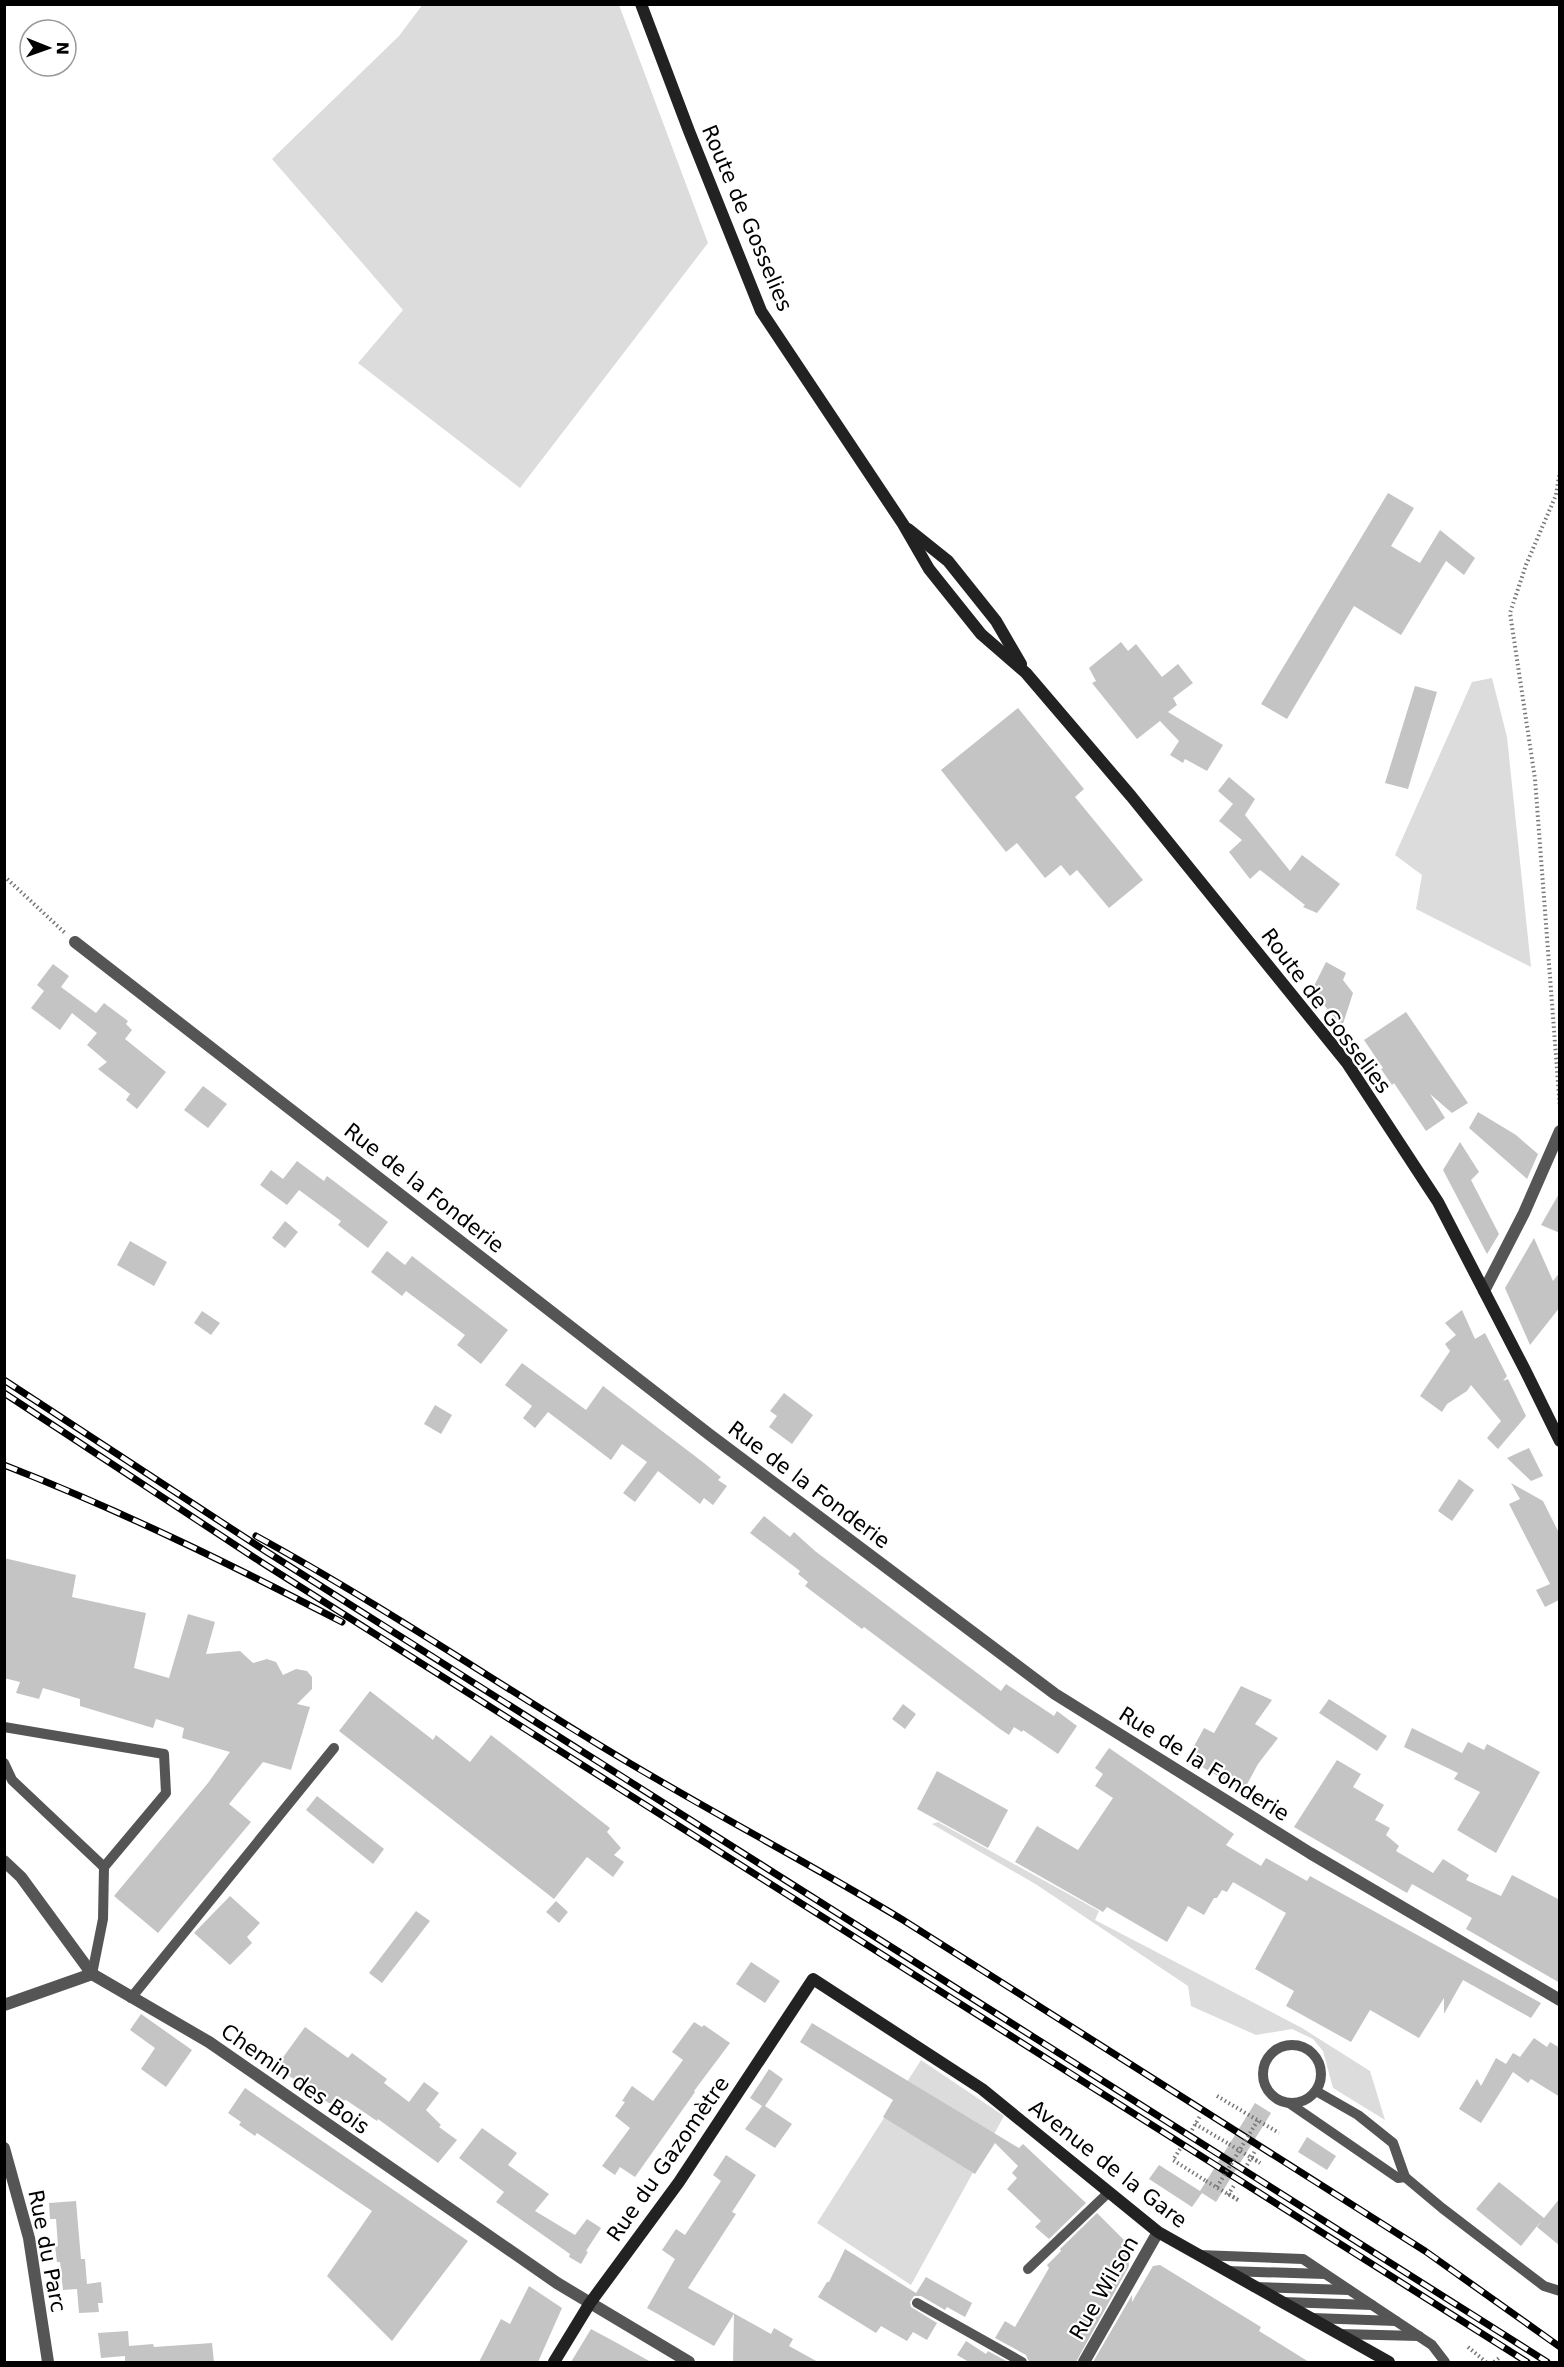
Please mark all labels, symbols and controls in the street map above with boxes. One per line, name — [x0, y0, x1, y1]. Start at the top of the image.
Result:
north arrow — [18, 18, 78, 78]
text: N — [53, 41, 72, 55]
street label: Route de Gosselies — [697, 121, 797, 315]
street label: Route de Gosselies — [1256, 924, 1396, 1098]
street label: Rue de la Fonderie — [339, 1118, 509, 1258]
street label: Rue de la Fonderie — [724, 1416, 894, 1554]
street label: Rue de la Fonderie — [1115, 1702, 1293, 1826]
street label: Chemin des Bois — [216, 2019, 374, 2139]
street label: Rue du Gazomètre — [602, 2072, 734, 2246]
street label: Avenue de la Gare — [1024, 2095, 1192, 2233]
street label: Rue du Parc — [23, 2188, 71, 2314]
street label: Rue Wilson — [1065, 2232, 1143, 2344]

